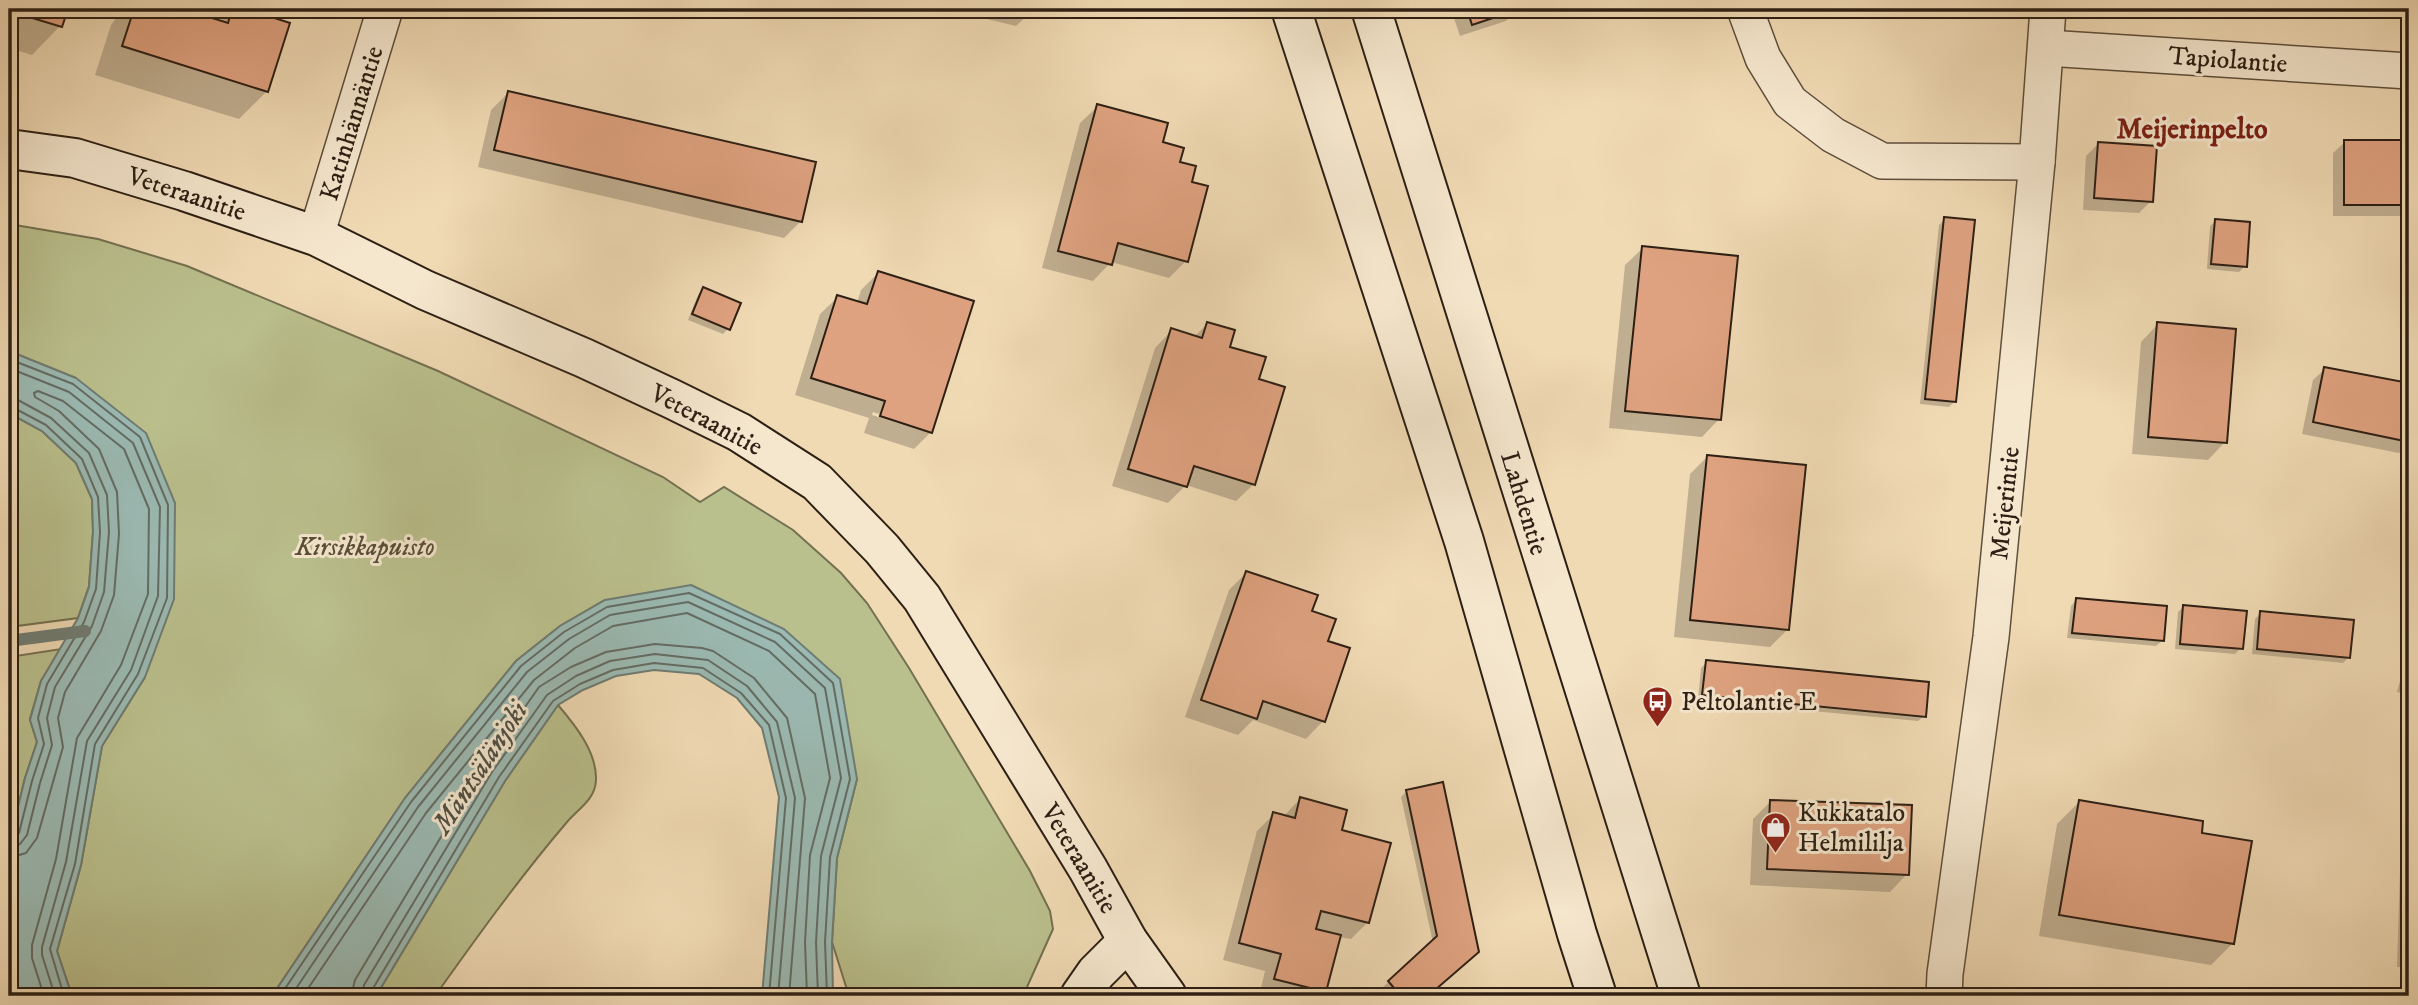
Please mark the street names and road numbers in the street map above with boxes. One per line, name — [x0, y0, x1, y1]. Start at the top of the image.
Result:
street label: Tapiolantie — [2167, 40, 2288, 81]
street label: Katinhännäntie — [313, 42, 392, 205]
street label: Veteraanitie — [122, 159, 250, 229]
street label: Veteraanitie — [644, 376, 768, 464]
street label: Meijerintie — [1983, 445, 2028, 561]
street label: Lahdentie — [1492, 448, 1555, 559]
street label: Veteraanitie — [1032, 797, 1124, 920]

